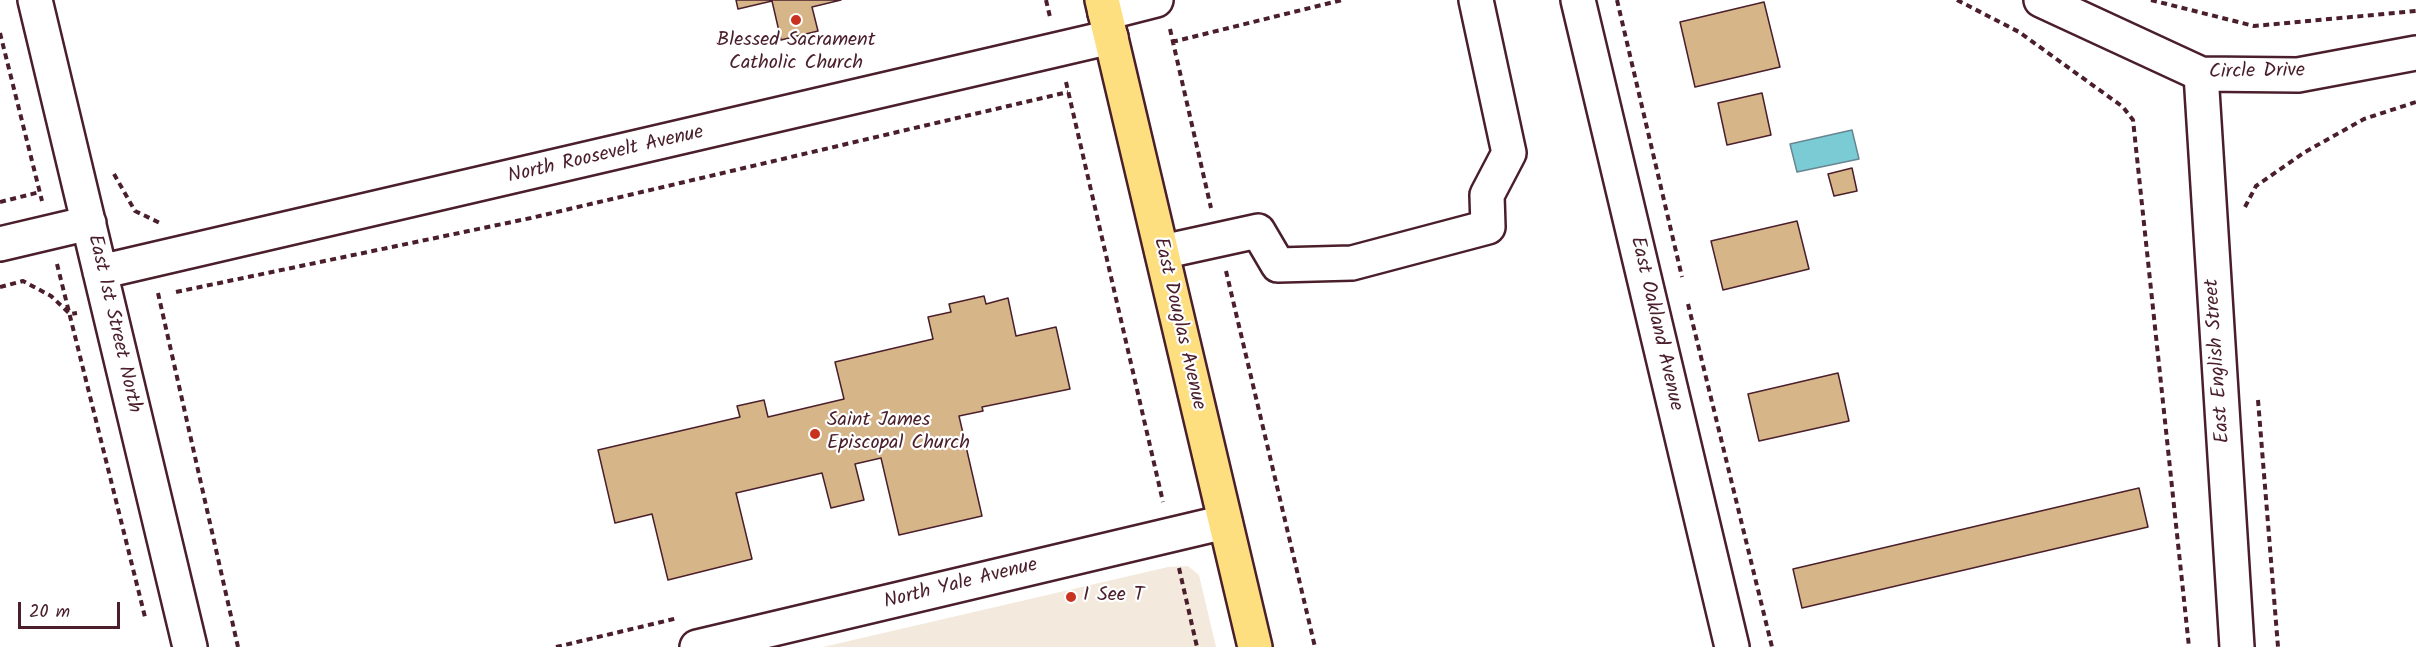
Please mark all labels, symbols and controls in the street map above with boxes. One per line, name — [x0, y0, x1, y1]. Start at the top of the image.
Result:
marker: Blessed Sacrament Catholic Church — [789, 13, 803, 27]
place label: Blessed Sacrament Catholic Church — [717, 30, 875, 77]
street label: Circle Drive — [2209, 60, 2305, 86]
street label: North Roosevelt Avenue — [506, 122, 706, 190]
street label: East 1st Street North — [81, 232, 145, 416]
street label: East Oakland Avenue — [1623, 234, 1687, 414]
street label: East Douglas Avenue — [1146, 235, 1210, 413]
street label: East English Street — [2201, 278, 2237, 444]
place label: Saint James Episcopal Church — [827, 410, 970, 457]
marker: Saint James Episcopal Church — [808, 427, 822, 441]
street label: North Yale Avenue — [882, 554, 1040, 616]
place label: I See T — [1083, 585, 1145, 609]
scale bar — [21, 590, 123, 628]
marker: I See T — [1064, 590, 1078, 604]
text: 20 m — [29, 598, 70, 627]

